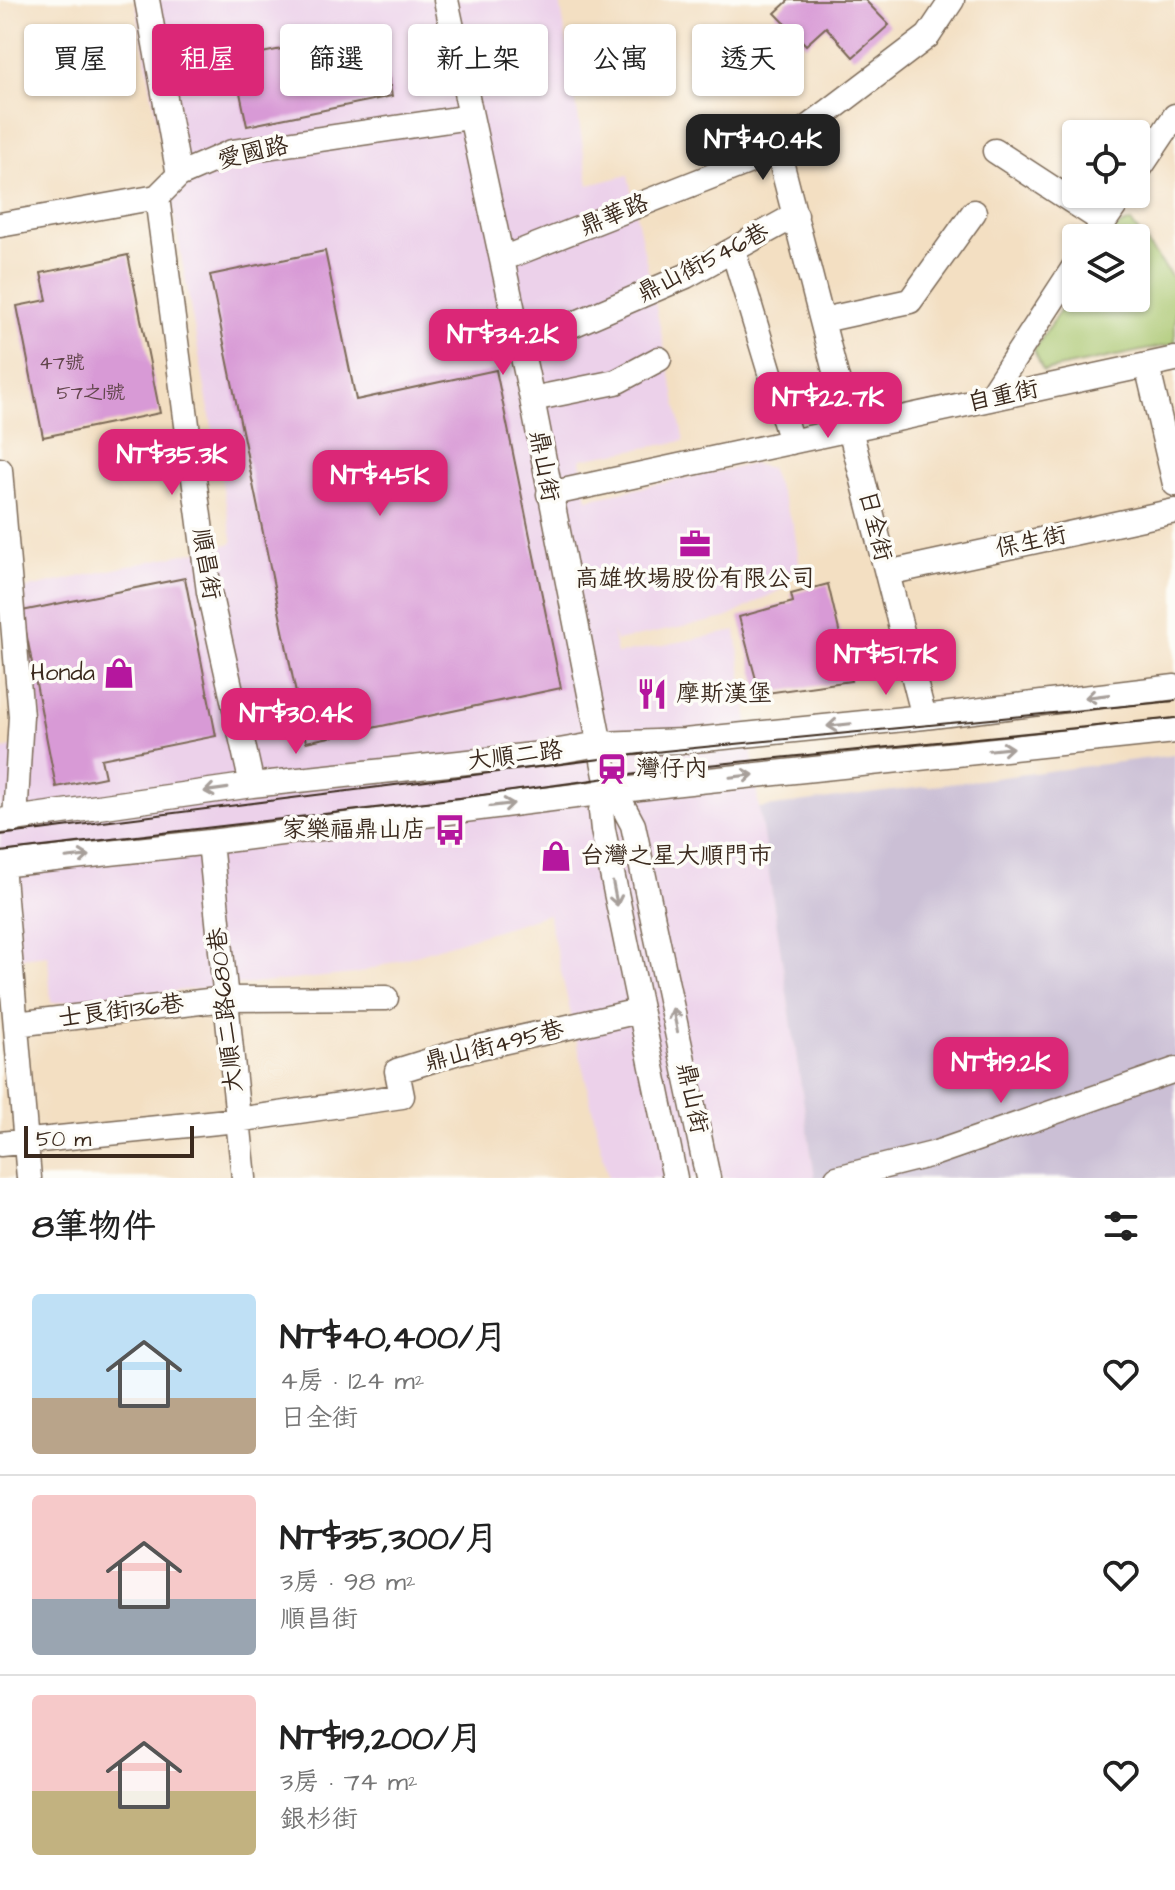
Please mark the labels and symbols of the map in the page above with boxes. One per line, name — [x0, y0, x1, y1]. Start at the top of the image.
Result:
pin: NT$40.4K — [680, 114, 846, 182]
street label: 愛國路 — [214, 128, 292, 178]
street label: 鼎華路 — [574, 186, 654, 244]
street label: 鼎山街546巷 — [631, 215, 775, 311]
pin: NT$34.2K — [420, 309, 586, 377]
house number: 47號 — [39, 349, 85, 377]
pin: NT$22.7K — [745, 372, 911, 440]
street label: 自重街 — [964, 372, 1042, 420]
house number: 57之1號 — [56, 379, 126, 407]
street label: 鼎山街 — [521, 428, 567, 504]
pin: NT$35.3K — [89, 429, 255, 497]
pin: NT$45K — [315, 450, 445, 518]
street label: 日全街 — [850, 487, 900, 565]
street label: 保生街 — [992, 518, 1070, 566]
street label: 順昌街 — [184, 526, 228, 602]
office icon: 高雄牧場股份有限公司 — [678, 527, 712, 561]
place label: 高雄牧場股份有限公司 — [575, 562, 815, 596]
pin: NT$51.7K — [803, 629, 969, 697]
place label: Honda — [30, 656, 95, 690]
shop icon: Honda — [102, 656, 136, 690]
restaurant icon: 摩斯漢堡 — [635, 677, 669, 711]
place label: 摩斯漢堡 — [676, 677, 772, 711]
pin: NT$30.4K — [213, 688, 379, 756]
one-way arrow — [1085, 689, 1111, 704]
one-way arrow — [826, 718, 853, 733]
street label: 大順二路 — [465, 733, 565, 779]
one-way arrow — [987, 742, 1014, 757]
station icon: 灣仔內 — [595, 752, 629, 786]
place label: 灣仔內 — [636, 752, 708, 786]
one-way arrow — [728, 769, 755, 784]
one-way arrow — [204, 783, 229, 798]
one-way arrow — [489, 798, 515, 813]
place label: 家樂福鼎山店 — [282, 813, 426, 847]
bus stop icon: 家樂福鼎山店 — [433, 813, 467, 847]
shop icon: 台灣之星大順門市 — [539, 839, 573, 873]
place label: 台灣之星大順門市 — [580, 839, 772, 873]
one-way arrow — [64, 849, 90, 864]
one-way arrow — [609, 881, 624, 906]
street label: 大順二路680巷 — [200, 926, 252, 1094]
street label: 士良街136巷 — [56, 986, 186, 1036]
one-way arrow — [667, 1007, 682, 1033]
street label: 鼎山街495巷 — [421, 1012, 567, 1080]
pin: NT$19.2K — [918, 1037, 1084, 1105]
street label: 鼎山街 — [668, 1059, 716, 1137]
scale bar — [24, 1122, 194, 1158]

